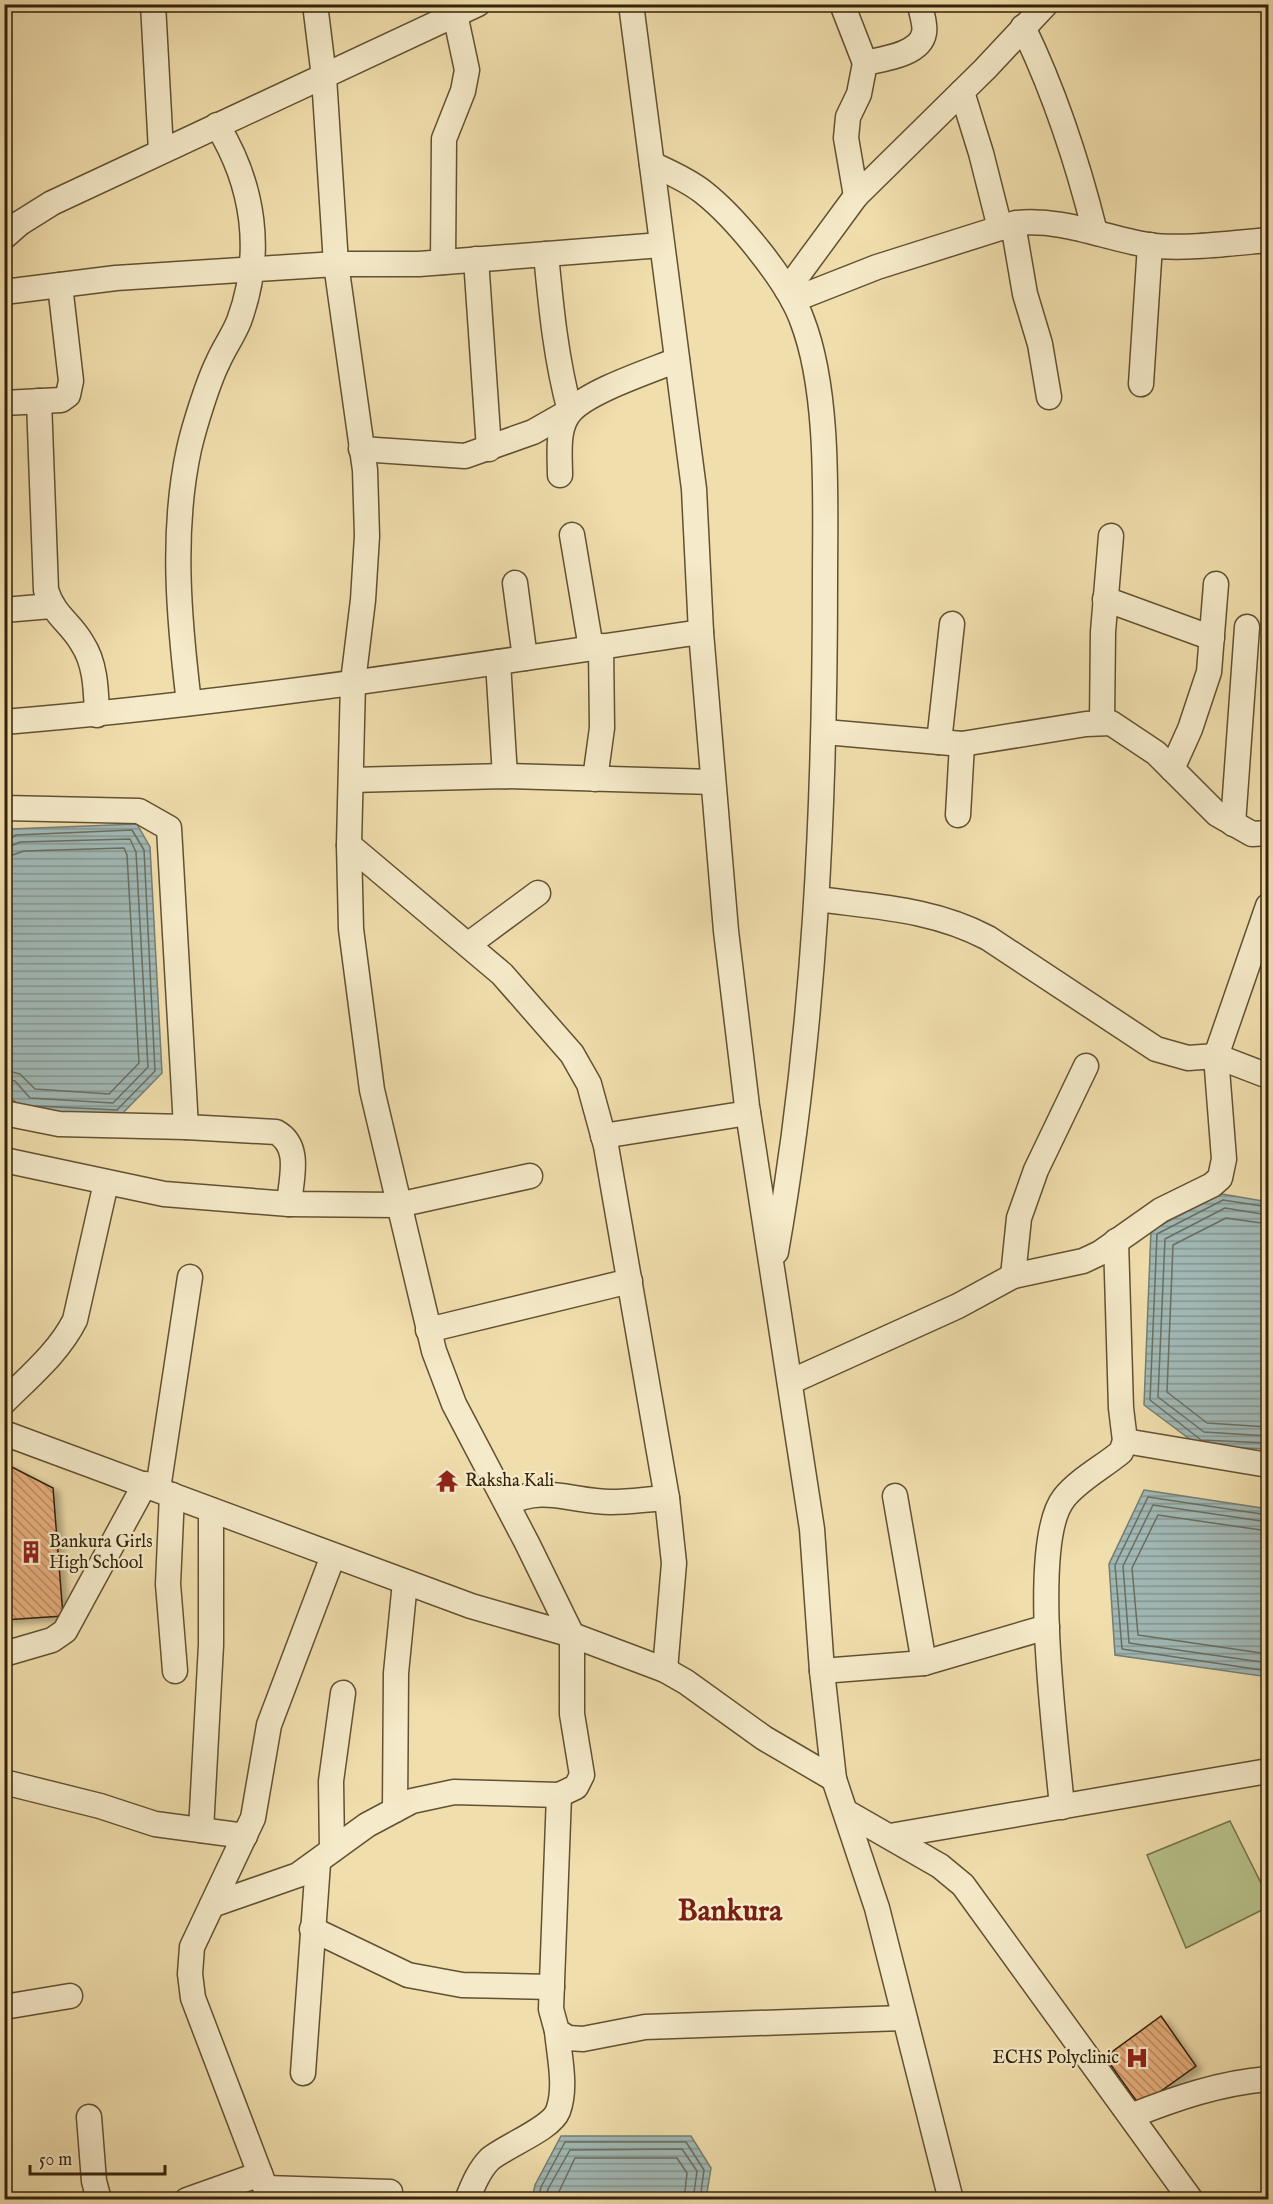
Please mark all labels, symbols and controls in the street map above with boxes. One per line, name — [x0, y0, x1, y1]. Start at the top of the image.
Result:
temple icon: Raksha Kali — [434, 1468, 460, 1494]
place label: Raksha Kali — [465, 1470, 554, 1493]
place label: Bankura Girls High School — [49, 1531, 153, 1575]
building icon: Bankura Girls High School — [18, 1539, 44, 1565]
district label: Bankura — [678, 1893, 783, 1931]
hospital icon: ECHS Polyclinic — [1124, 2045, 1150, 2071]
place label: ECHS Polyclinic — [992, 2047, 1119, 2070]
scale bar — [30, 2138, 165, 2176]
text: 50 m — [39, 2149, 72, 2172]

